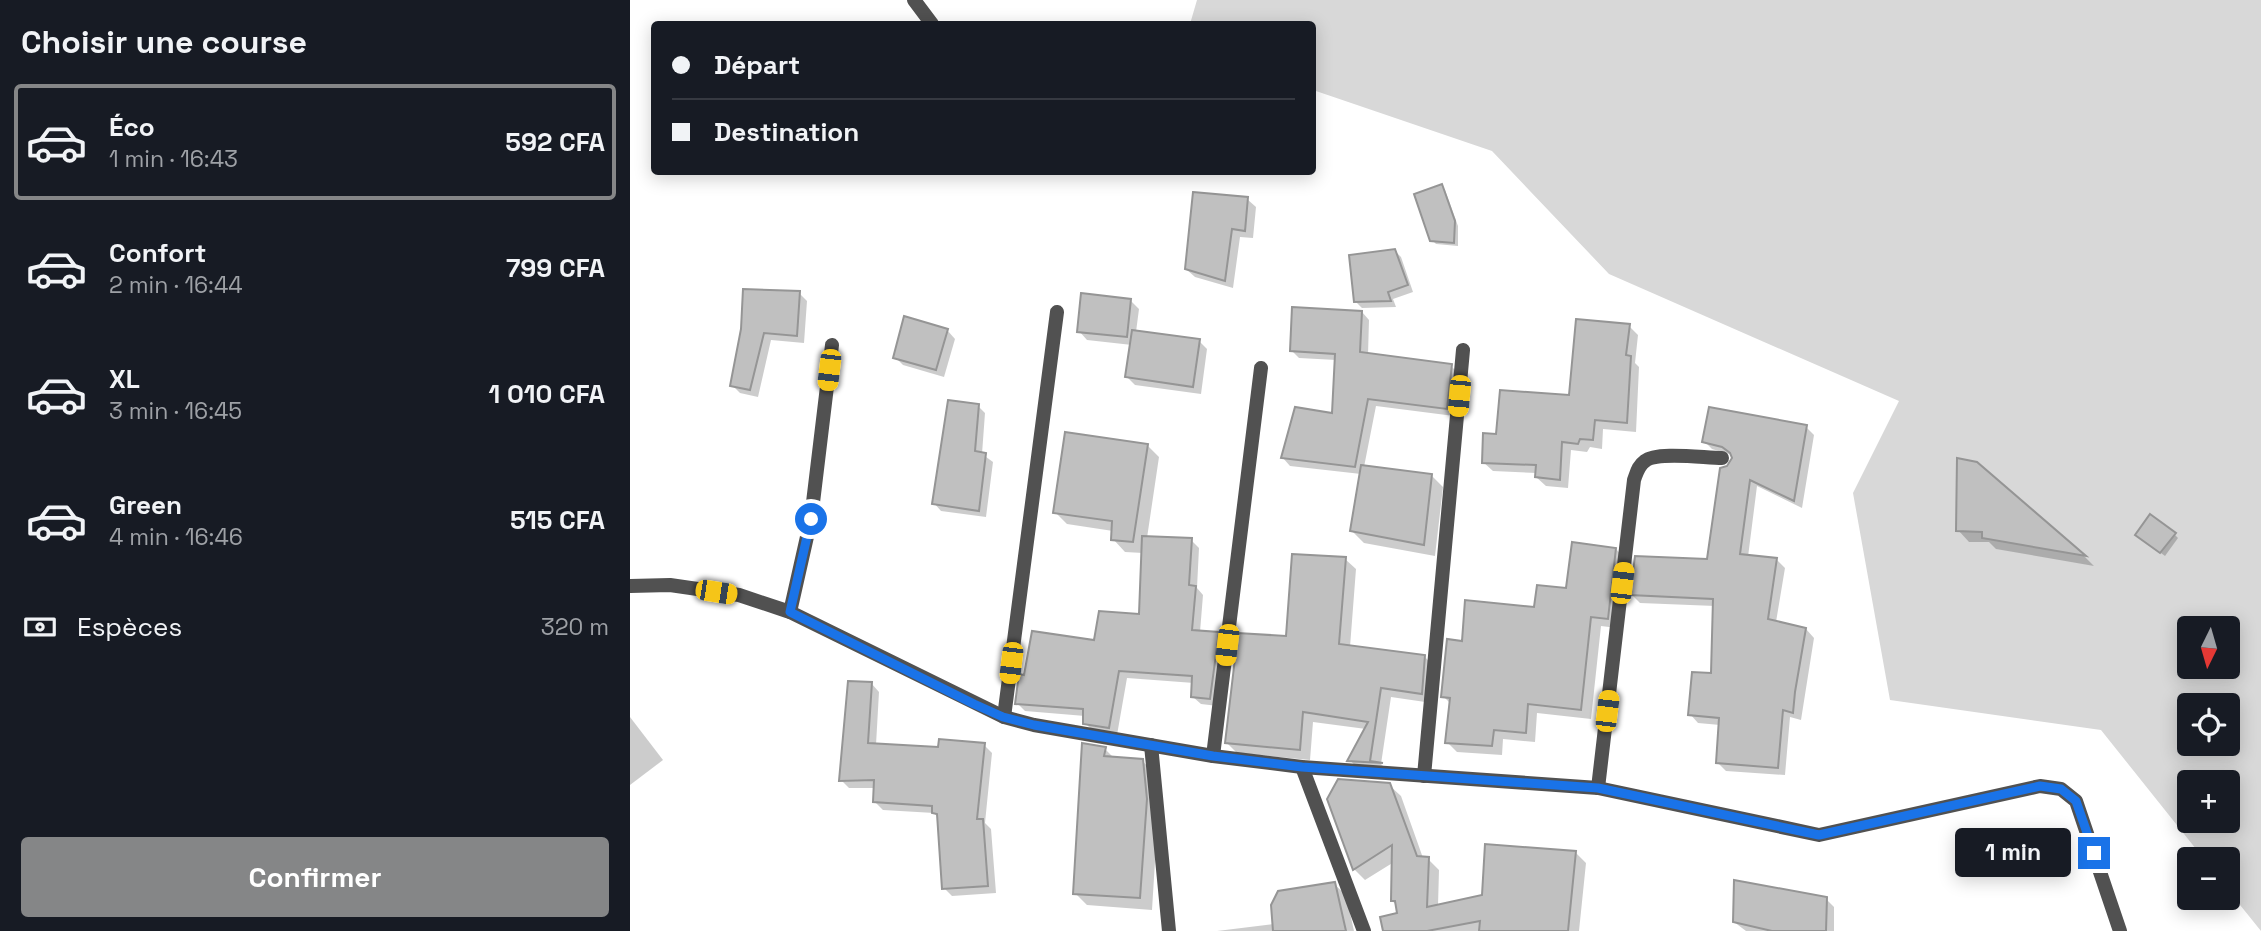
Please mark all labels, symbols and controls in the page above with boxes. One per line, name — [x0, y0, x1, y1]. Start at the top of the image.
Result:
text: Choisir une course — [21, 22, 307, 62]
text: Départ — [714, 48, 800, 82]
text: Éco — [109, 110, 155, 144]
icon: car — [25, 111, 88, 174]
text: Destination — [714, 115, 859, 149]
text: 592 CFA — [505, 125, 605, 159]
text: 1 min · 16:43 — [109, 144, 238, 174]
text: Confort — [109, 236, 206, 270]
icon: car — [25, 237, 88, 300]
text: 799 CFA — [506, 251, 605, 285]
text: 2 min · 16:44 — [109, 270, 243, 300]
car — [817, 348, 842, 392]
text: XL — [109, 362, 140, 396]
icon: car — [25, 363, 88, 426]
car — [1447, 374, 1472, 418]
text: 1 010 CFA — [489, 377, 605, 411]
text: 3 min · 16:45 — [109, 396, 242, 426]
text: Green — [109, 488, 182, 522]
icon: car — [25, 489, 88, 552]
text: 515 CFA — [510, 503, 605, 537]
route start — [795, 503, 827, 535]
text: 4 min · 16:46 — [109, 522, 243, 552]
car — [1610, 561, 1635, 605]
car — [694, 578, 739, 606]
icon: cash — [21, 608, 59, 646]
text: Espèces — [77, 610, 182, 644]
text: 320 m — [541, 612, 609, 642]
north arrow — [2177, 616, 2240, 679]
map controls — [2177, 616, 2240, 910]
car — [1215, 623, 1240, 667]
car — [999, 641, 1024, 685]
car — [1595, 689, 1620, 733]
button: locate — [2177, 693, 2240, 756]
button: + — [2177, 770, 2240, 833]
callout: 1 min — [1954, 828, 2070, 878]
button: Confirmer — [21, 837, 609, 917]
text: 1 min — [1985, 837, 2041, 867]
route end — [2078, 837, 2110, 869]
button: − — [2177, 847, 2240, 910]

